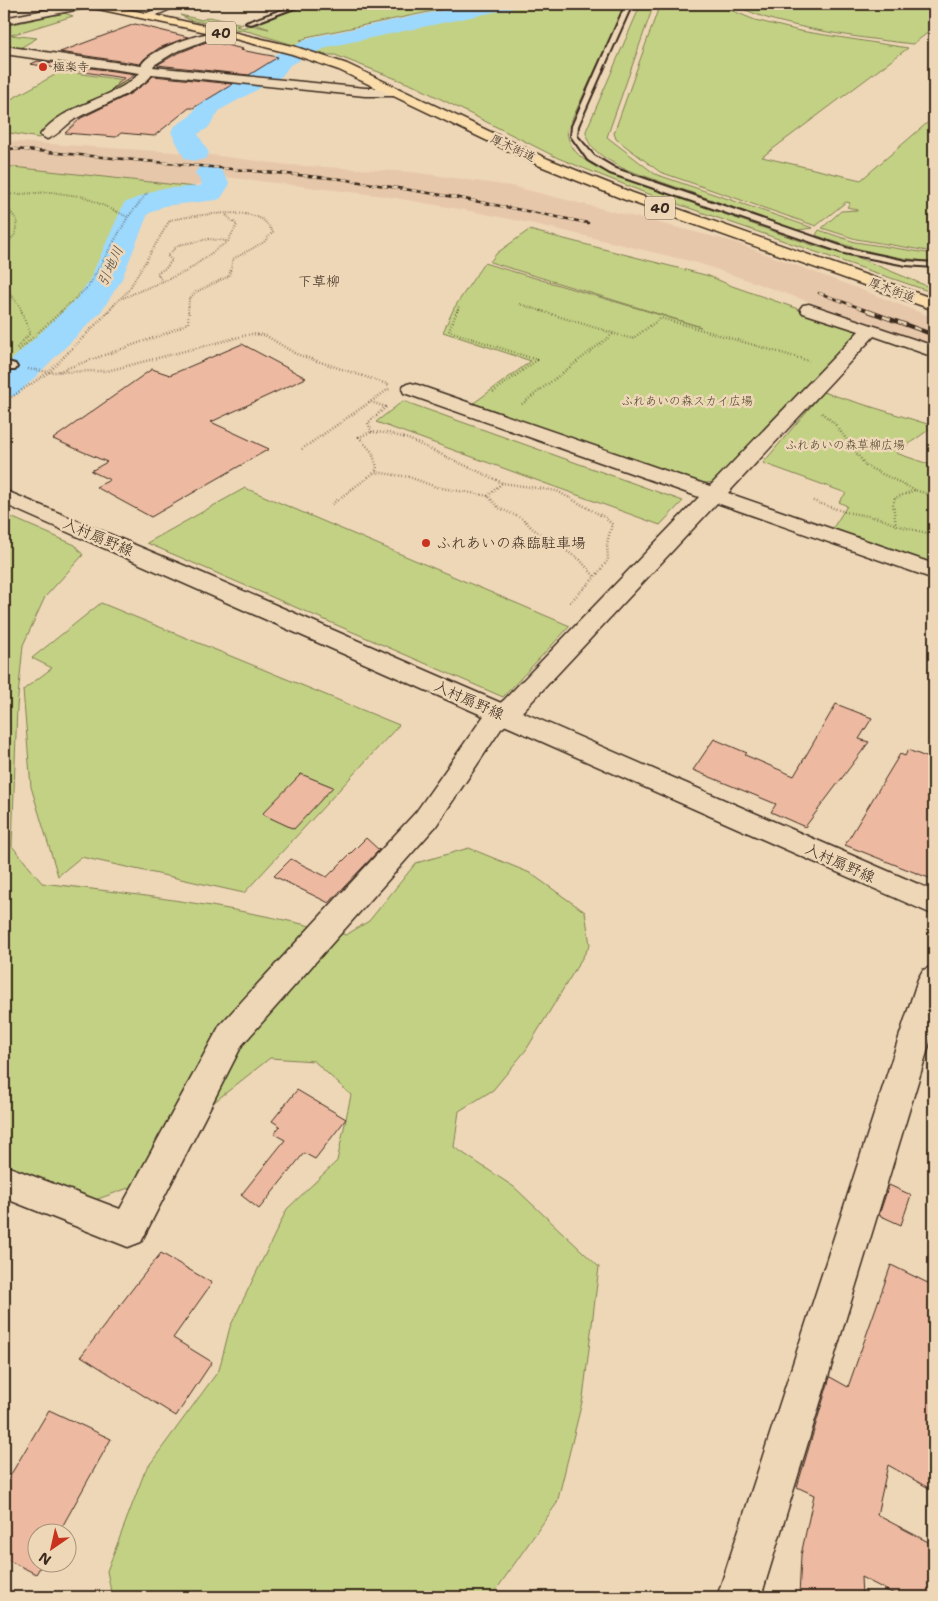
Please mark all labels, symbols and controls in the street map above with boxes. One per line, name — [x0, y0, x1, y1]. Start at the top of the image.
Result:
road number: 40 — [206, 22, 236, 44]
place label: 極楽寺 — [53, 59, 89, 75]
marker: 極楽寺 — [37, 61, 49, 73]
street label: 厚木街道 — [488, 131, 538, 165]
road number: 40 — [645, 197, 675, 220]
water label: 引地川 — [93, 243, 127, 289]
district label: 下草柳 — [298, 272, 340, 290]
street label: 厚木街道 — [867, 274, 917, 306]
park label: ふれあいの森スカイ広場 — [621, 393, 753, 409]
park label: ふれあいの森草柳広場 — [785, 437, 905, 453]
street label: 入村扇野線 — [60, 513, 136, 561]
place label: ふれあいの森臨駐車場 — [436, 533, 586, 553]
marker: ふれあいの森臨駐車場 — [420, 537, 432, 549]
street label: 入村扇野線 — [431, 676, 507, 724]
street label: 入村扇野線 — [802, 839, 878, 887]
north arrow — [28, 1524, 78, 1574]
text: N — [35, 1548, 54, 1569]

